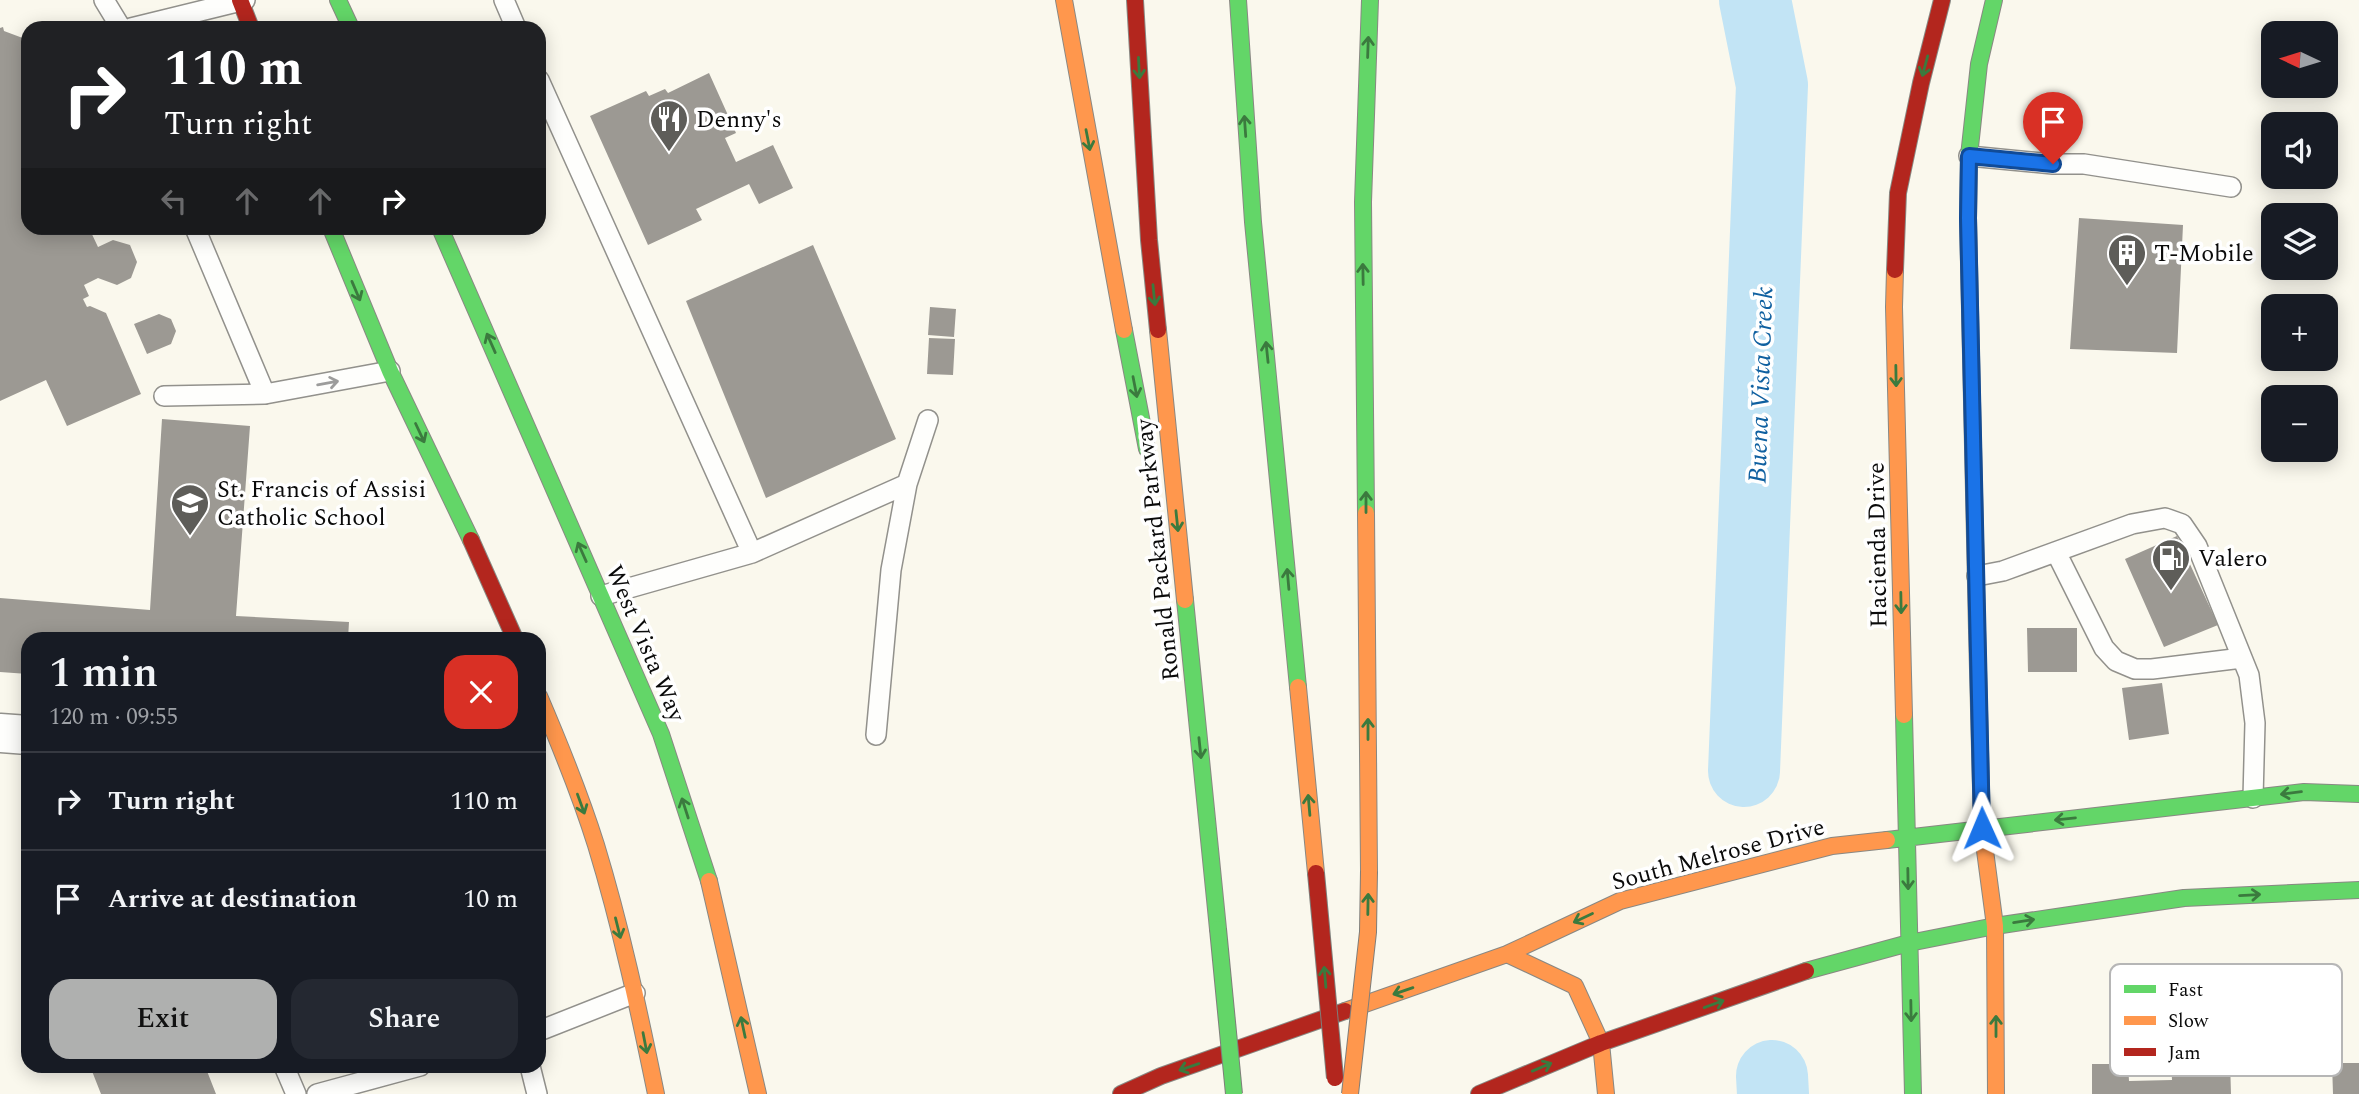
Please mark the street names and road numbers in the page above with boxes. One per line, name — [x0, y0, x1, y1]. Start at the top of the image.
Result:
street label: Ronald Packard Parkway — [1126, 416, 1190, 683]
street label: Hacienda Drive — [1859, 462, 1897, 628]
street label: West Vista Way — [596, 559, 695, 729]
street label: South Melrose Drive — [1608, 809, 1829, 901]

